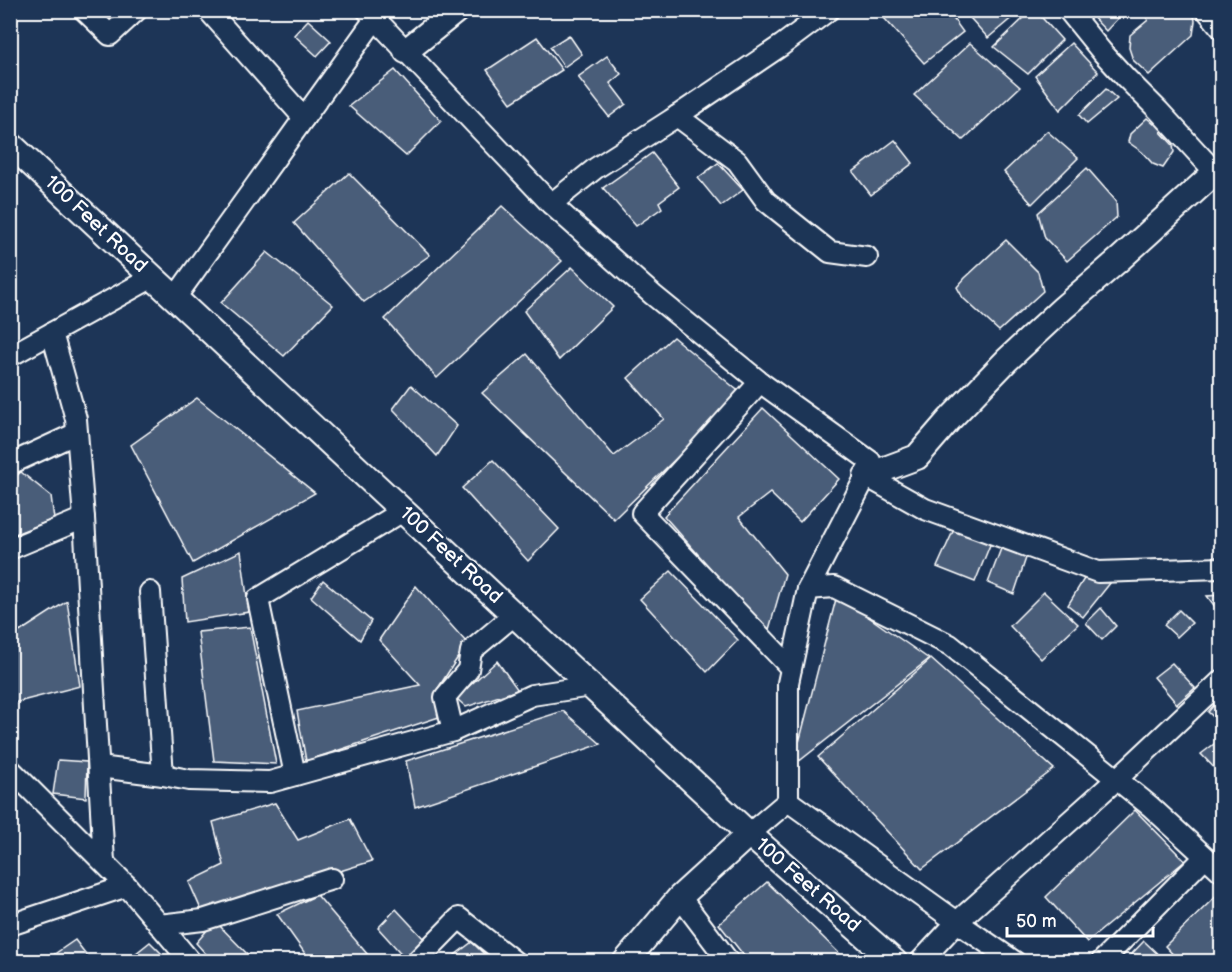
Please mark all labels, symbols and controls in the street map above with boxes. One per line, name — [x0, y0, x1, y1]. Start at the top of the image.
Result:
street label: 100 Feet Road — [40, 170, 152, 278]
street label: 100 Feet Road — [395, 501, 507, 609]
street label: 100 Feet Road — [750, 833, 866, 937]
scale bar — [1007, 900, 1152, 938]
text: 50 m — [1016, 911, 1057, 932]

